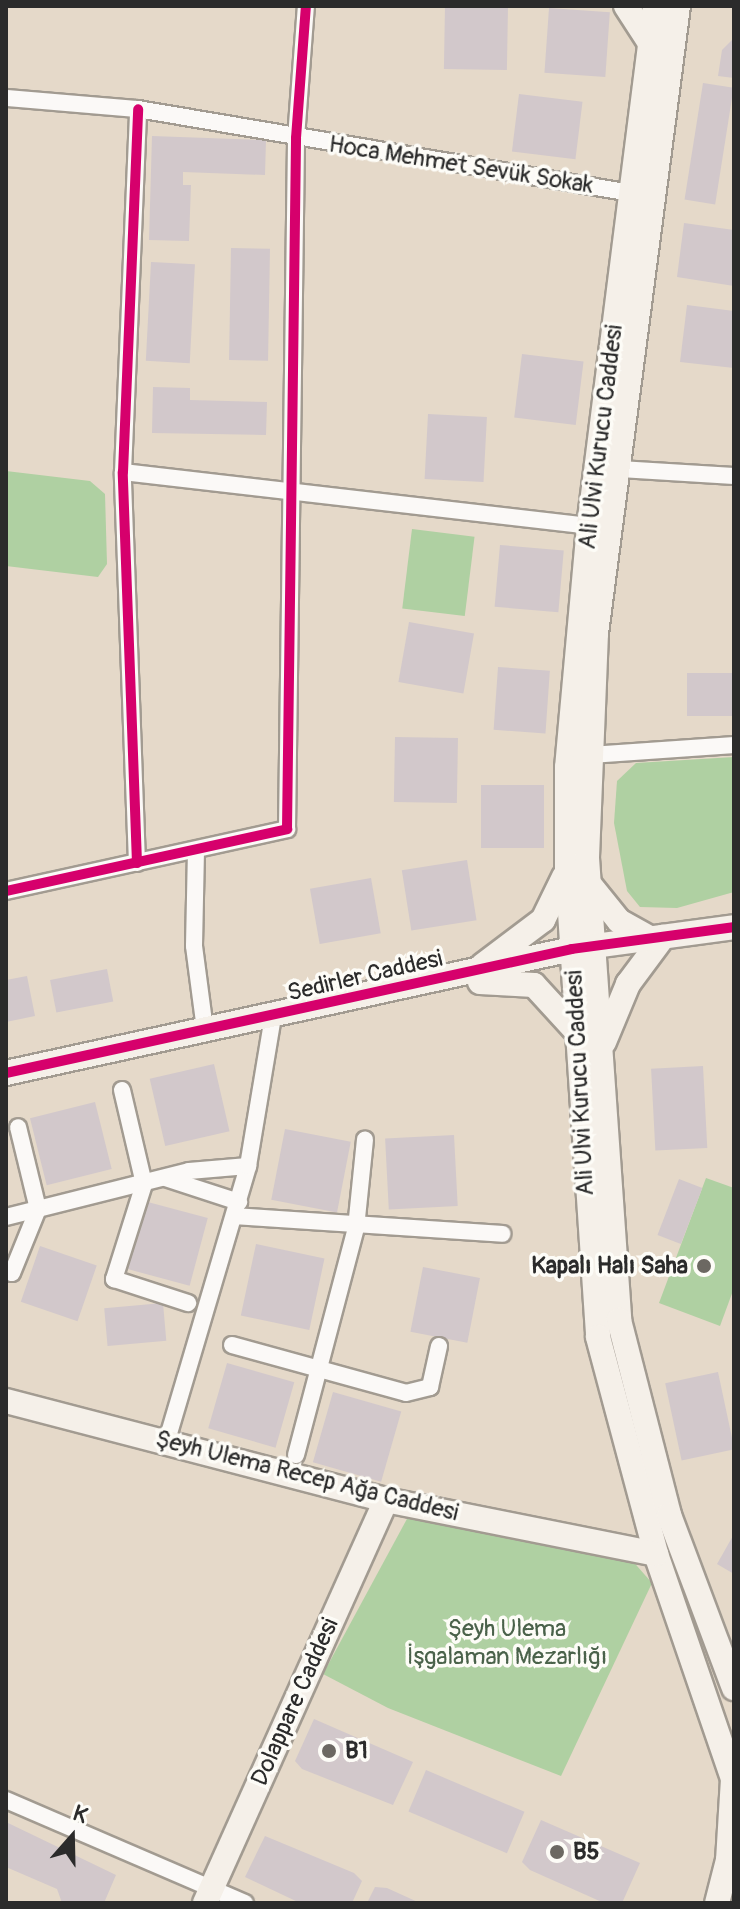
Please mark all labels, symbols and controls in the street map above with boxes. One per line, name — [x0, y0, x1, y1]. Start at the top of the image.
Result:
street label: Hoca Mehmet Sevük Sokak — [327, 130, 595, 200]
street label: Ali Ulvi Kurucu Caddesi — [573, 323, 629, 551]
street label: Sedirler Caddesi — [285, 944, 445, 1008]
street label: Ali Ulvi Kurucu Caddesi — [560, 969, 600, 1197]
place label: Kapalı Halı Saha — [531, 1252, 688, 1280]
marker: Kapalı Halı Saha — [695, 1257, 713, 1275]
street label: Şeyh Ulema Recep Ağa Caddesi — [153, 1424, 461, 1528]
street label: Dolappare Caddesi — [245, 1614, 345, 1790]
park label: Şeyh Ulema İşgalaman Mezarlığı — [407, 1615, 607, 1671]
place label: B1 — [345, 1737, 368, 1765]
marker: B1 — [320, 1742, 338, 1760]
north arrow — [32, 1797, 112, 1877]
text: K — [69, 1799, 91, 1830]
place label: B5 — [573, 1838, 600, 1866]
marker: B5 — [548, 1843, 566, 1861]

